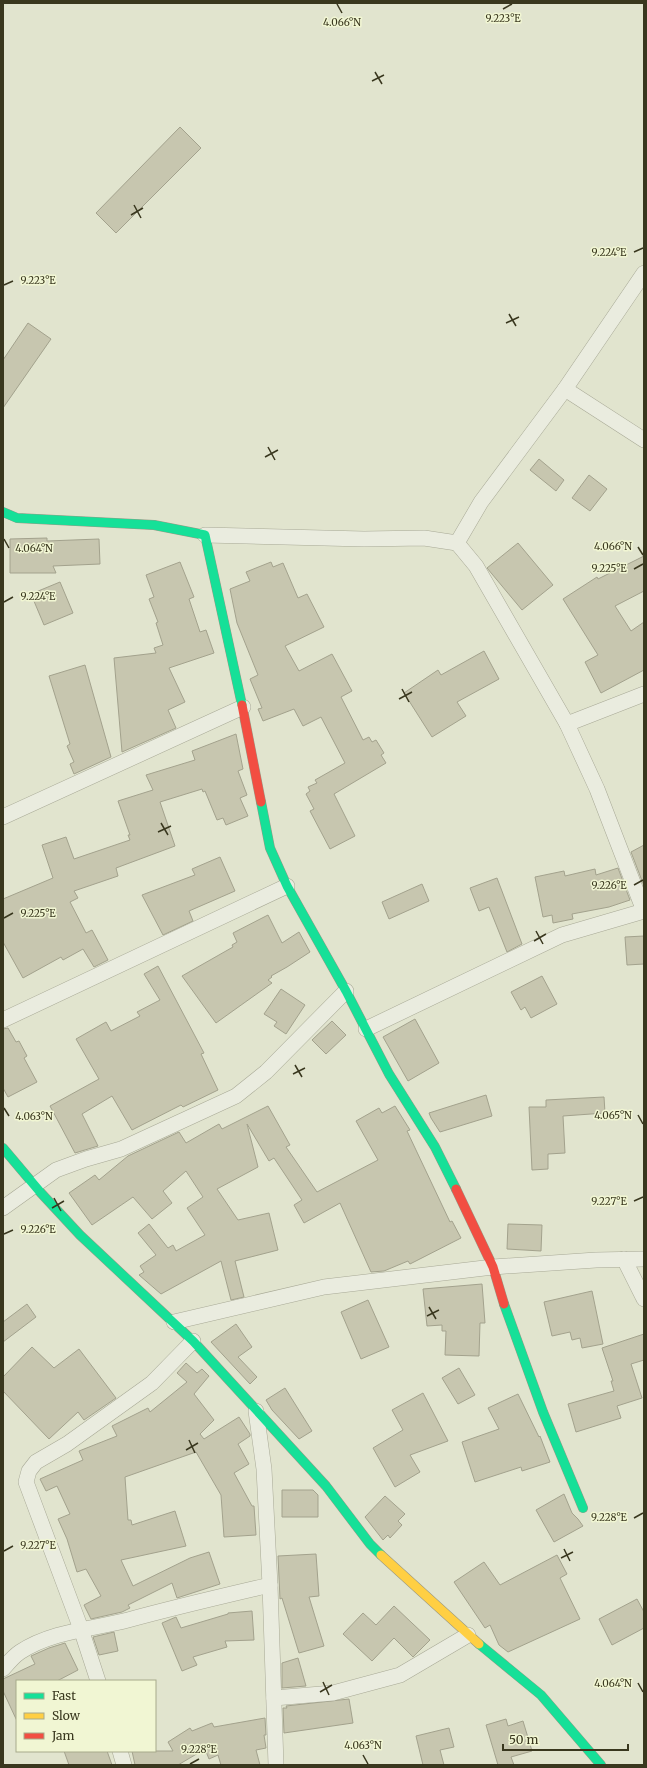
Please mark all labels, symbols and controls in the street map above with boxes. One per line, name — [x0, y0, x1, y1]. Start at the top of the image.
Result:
text: 9.223°E — [485, 12, 521, 25]
text: 4.066°N — [323, 16, 361, 29]
text: 9.224°E — [592, 246, 627, 259]
text: 9.223°E — [20, 274, 56, 287]
text: 4.066°N — [594, 540, 632, 553]
text: 4.064°N — [15, 542, 53, 555]
text: 9.225°E — [591, 562, 627, 575]
text: 9.224°E — [21, 590, 56, 603]
text: 9.226°E — [591, 879, 627, 892]
text: 9.225°E — [20, 907, 56, 920]
text: 4.065°N — [594, 1109, 632, 1122]
text: 4.063°N — [15, 1110, 53, 1123]
text: 9.227°E — [591, 1195, 627, 1208]
text: 9.226°E — [20, 1223, 56, 1236]
text: 9.228°E — [591, 1511, 628, 1524]
text: 9.227°E — [20, 1539, 56, 1552]
text: 4.064°N — [594, 1677, 632, 1690]
legend — [16, 1680, 156, 1752]
text: Fast — [52, 1688, 76, 1703]
text: Slow — [52, 1708, 81, 1723]
scale bar — [503, 1726, 628, 1752]
text: Jam — [51, 1728, 75, 1743]
text: 50 m — [509, 1732, 538, 1747]
text: 4.063°N — [344, 1739, 382, 1752]
text: 9.228°E — [181, 1743, 218, 1756]

